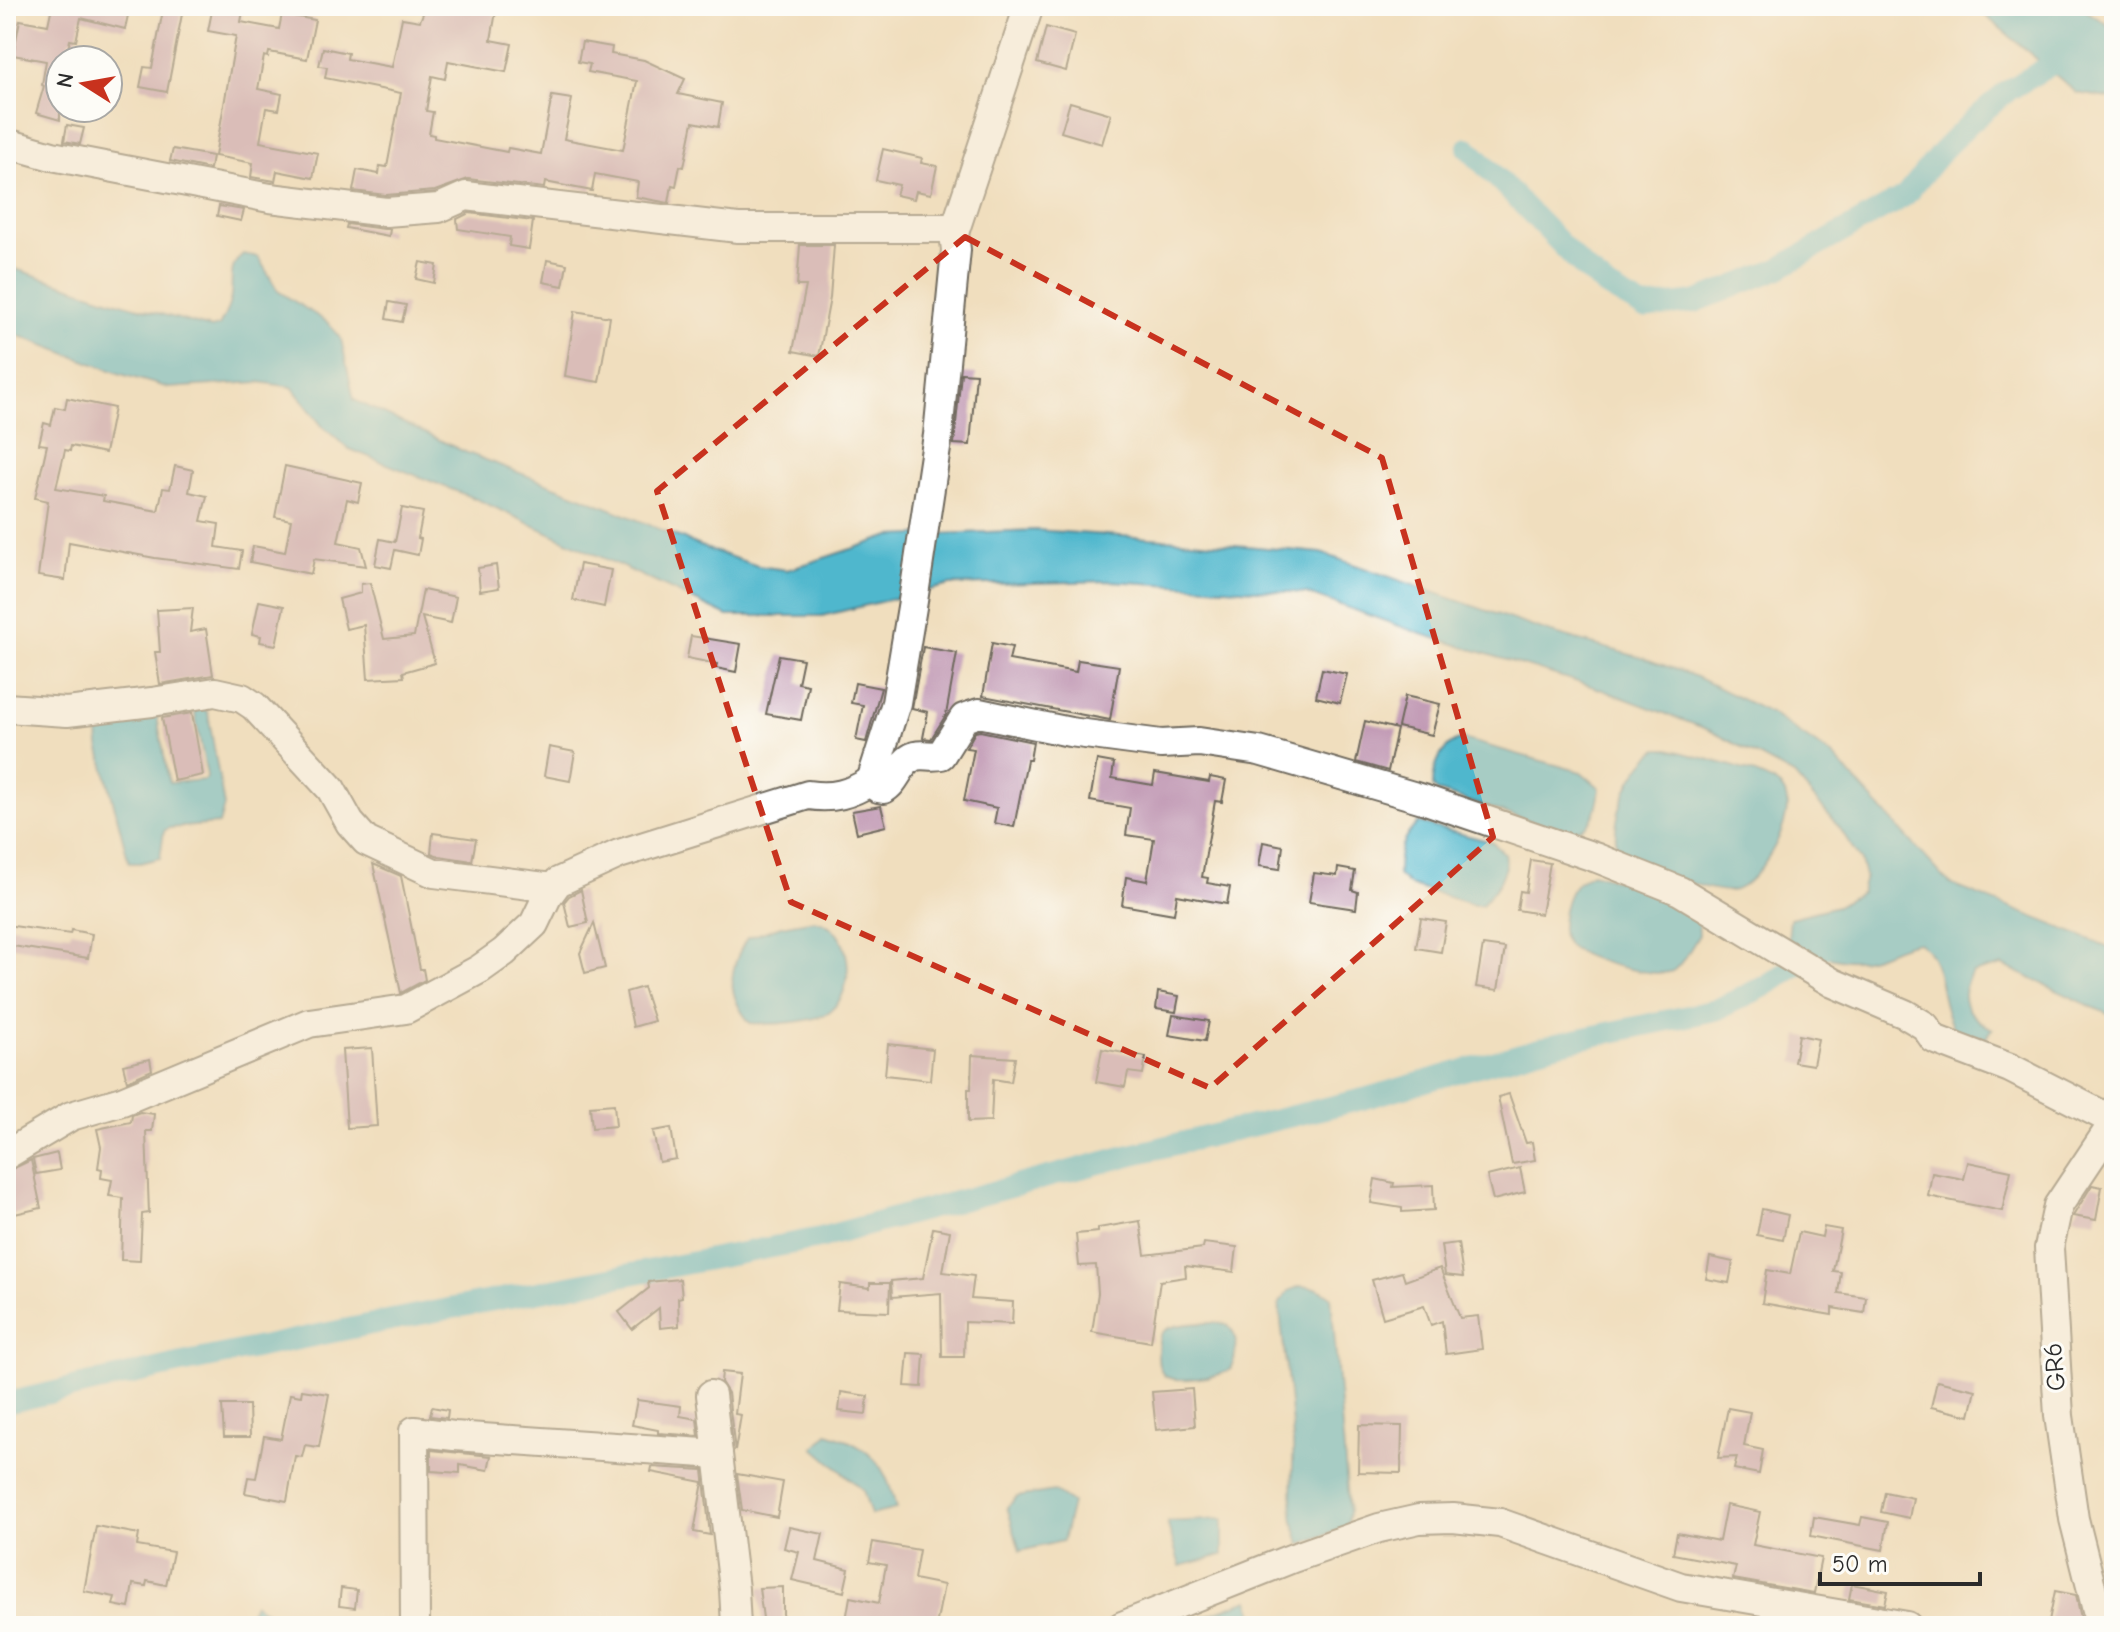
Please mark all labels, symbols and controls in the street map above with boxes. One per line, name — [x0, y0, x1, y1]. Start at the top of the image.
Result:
north arrow — [44, 44, 124, 124]
text: N — [51, 71, 79, 90]
street label: GR6 — [2038, 1342, 2072, 1392]
scale bar — [1820, 1536, 1980, 1586]
text: 50 m — [1832, 1550, 1888, 1578]

